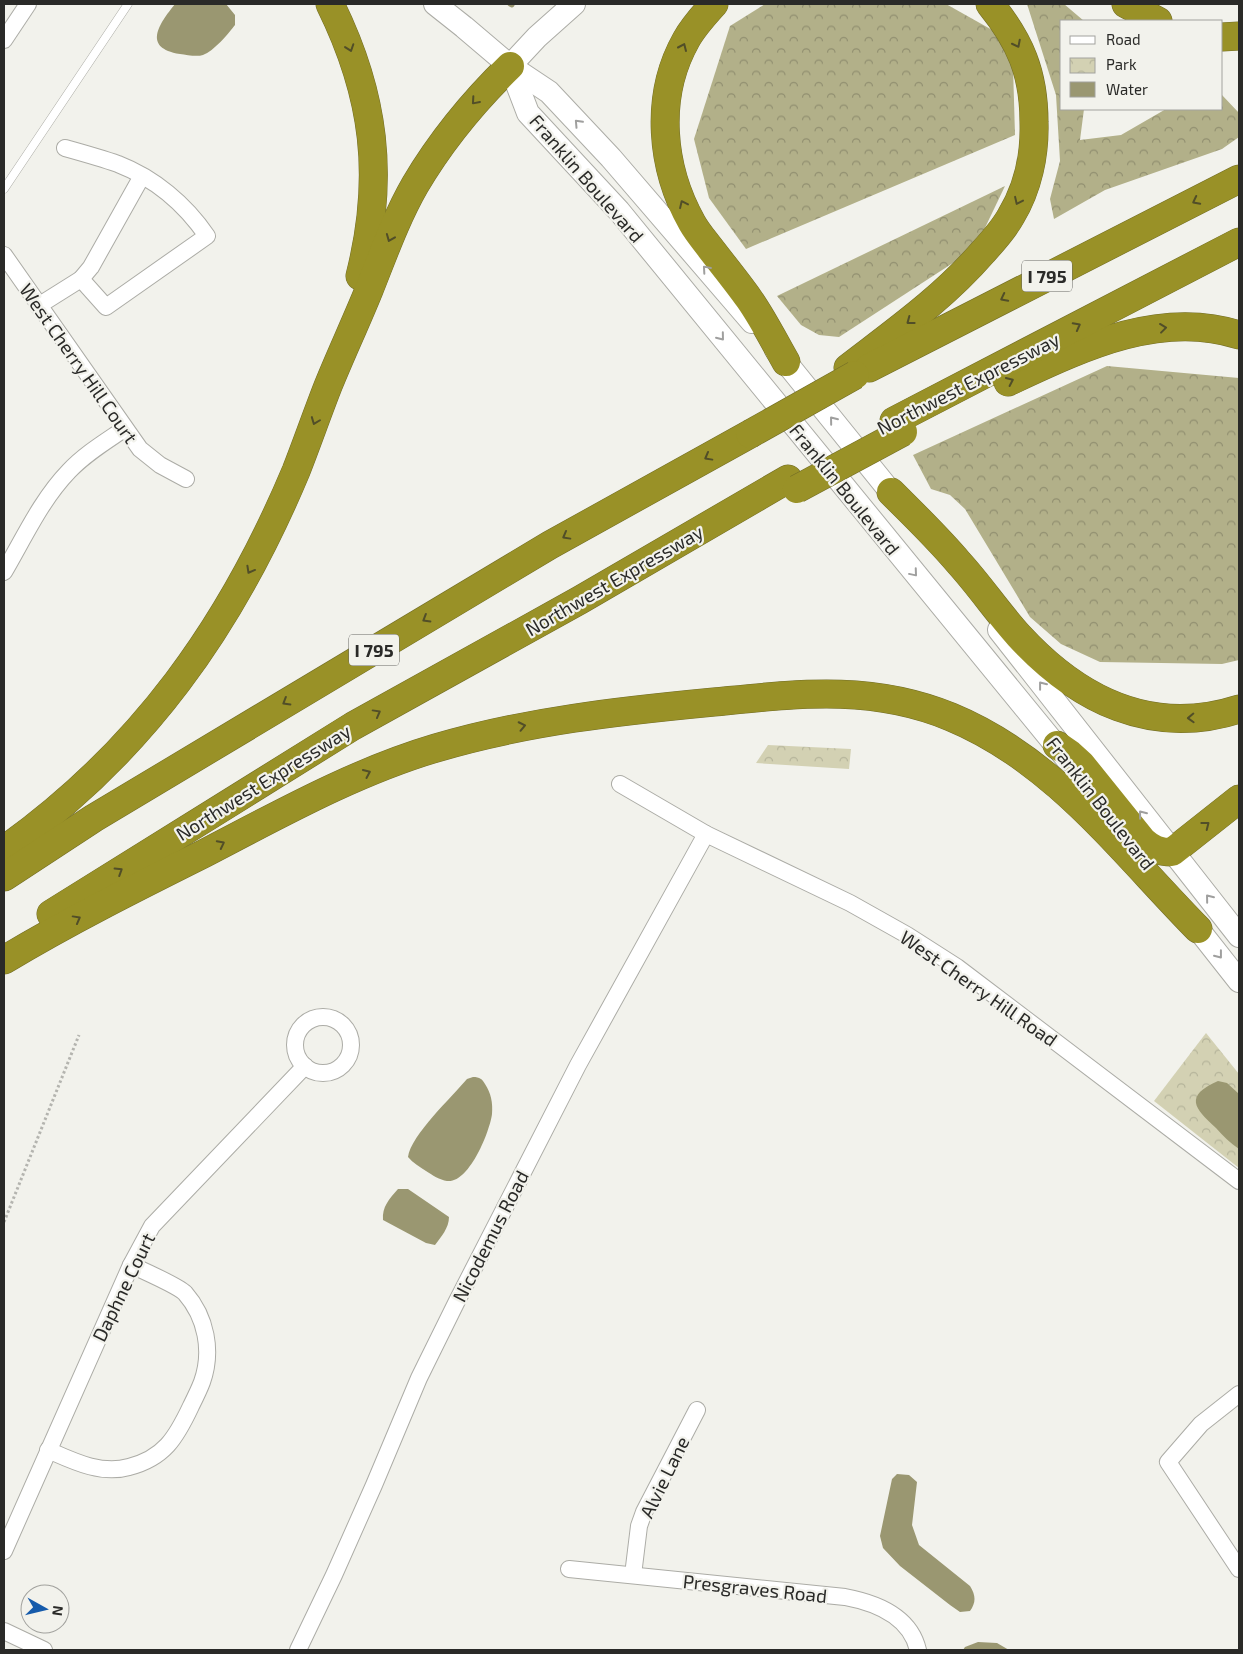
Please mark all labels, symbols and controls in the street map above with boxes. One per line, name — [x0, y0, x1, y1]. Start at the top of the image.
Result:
legend — [1060, 20, 1223, 110]
text: Road — [1106, 30, 1141, 48]
one-way arrow — [1011, 39, 1021, 48]
one-way arrow — [345, 43, 355, 52]
one-way arrow — [676, 43, 687, 52]
text: Park — [1106, 55, 1137, 73]
text: Water — [1106, 80, 1148, 98]
one-way arrow — [472, 96, 481, 105]
street label: Franklin Boulevard — [525, 109, 649, 247]
one-way arrow — [575, 120, 584, 129]
one-way arrow — [1192, 195, 1201, 205]
one-way arrow — [1014, 196, 1024, 205]
one-way arrow — [679, 200, 689, 209]
one-way arrow — [385, 233, 396, 242]
road number: I 795 — [1022, 260, 1072, 292]
one-way arrow — [704, 266, 712, 275]
street label: West Cherry Hill Court — [15, 279, 143, 447]
one-way arrow — [1000, 292, 1009, 302]
one-way arrow — [907, 315, 916, 323]
one-way arrow — [1072, 323, 1081, 333]
one-way arrow — [1159, 323, 1167, 334]
street label: Northwest Expressway — [873, 327, 1063, 439]
one-way arrow — [716, 332, 725, 341]
one-way arrow — [1005, 377, 1014, 388]
one-way arrow — [311, 416, 321, 425]
one-way arrow — [830, 417, 839, 426]
street label: Franklin Boulevard — [785, 419, 905, 559]
one-way arrow — [704, 451, 713, 461]
street label: Northwest Expressway — [521, 520, 707, 640]
one-way arrow — [562, 530, 571, 540]
one-way arrow — [246, 564, 256, 573]
one-way arrow — [909, 567, 917, 576]
one-way arrow — [422, 613, 431, 623]
road number: I 795 — [349, 634, 399, 666]
one-way arrow — [1039, 682, 1048, 691]
one-way arrow — [283, 696, 292, 706]
one-way arrow — [371, 710, 380, 720]
one-way arrow — [1187, 712, 1195, 723]
street label: Northwest Expressway — [171, 719, 355, 845]
one-way arrow — [518, 722, 527, 732]
street label: Franklin Boulevard — [1042, 732, 1160, 874]
one-way arrow — [362, 769, 371, 780]
one-way arrow — [1139, 811, 1147, 820]
one-way arrow — [1200, 822, 1209, 831]
one-way arrow — [216, 840, 225, 850]
one-way arrow — [113, 868, 122, 877]
one-way arrow — [1206, 895, 1214, 904]
one-way arrow — [71, 916, 80, 926]
street label: West Cherry Hill Road — [896, 925, 1062, 1051]
one-way arrow — [1213, 950, 1222, 959]
street label: Nicodemus Road — [447, 1167, 533, 1305]
street label: Daphne Court — [87, 1229, 159, 1345]
street label: Alvie Lane — [634, 1433, 694, 1521]
street label: Presgraves Road — [682, 1569, 828, 1607]
north arrow — [20, 1584, 70, 1634]
text: N — [49, 1605, 67, 1617]

